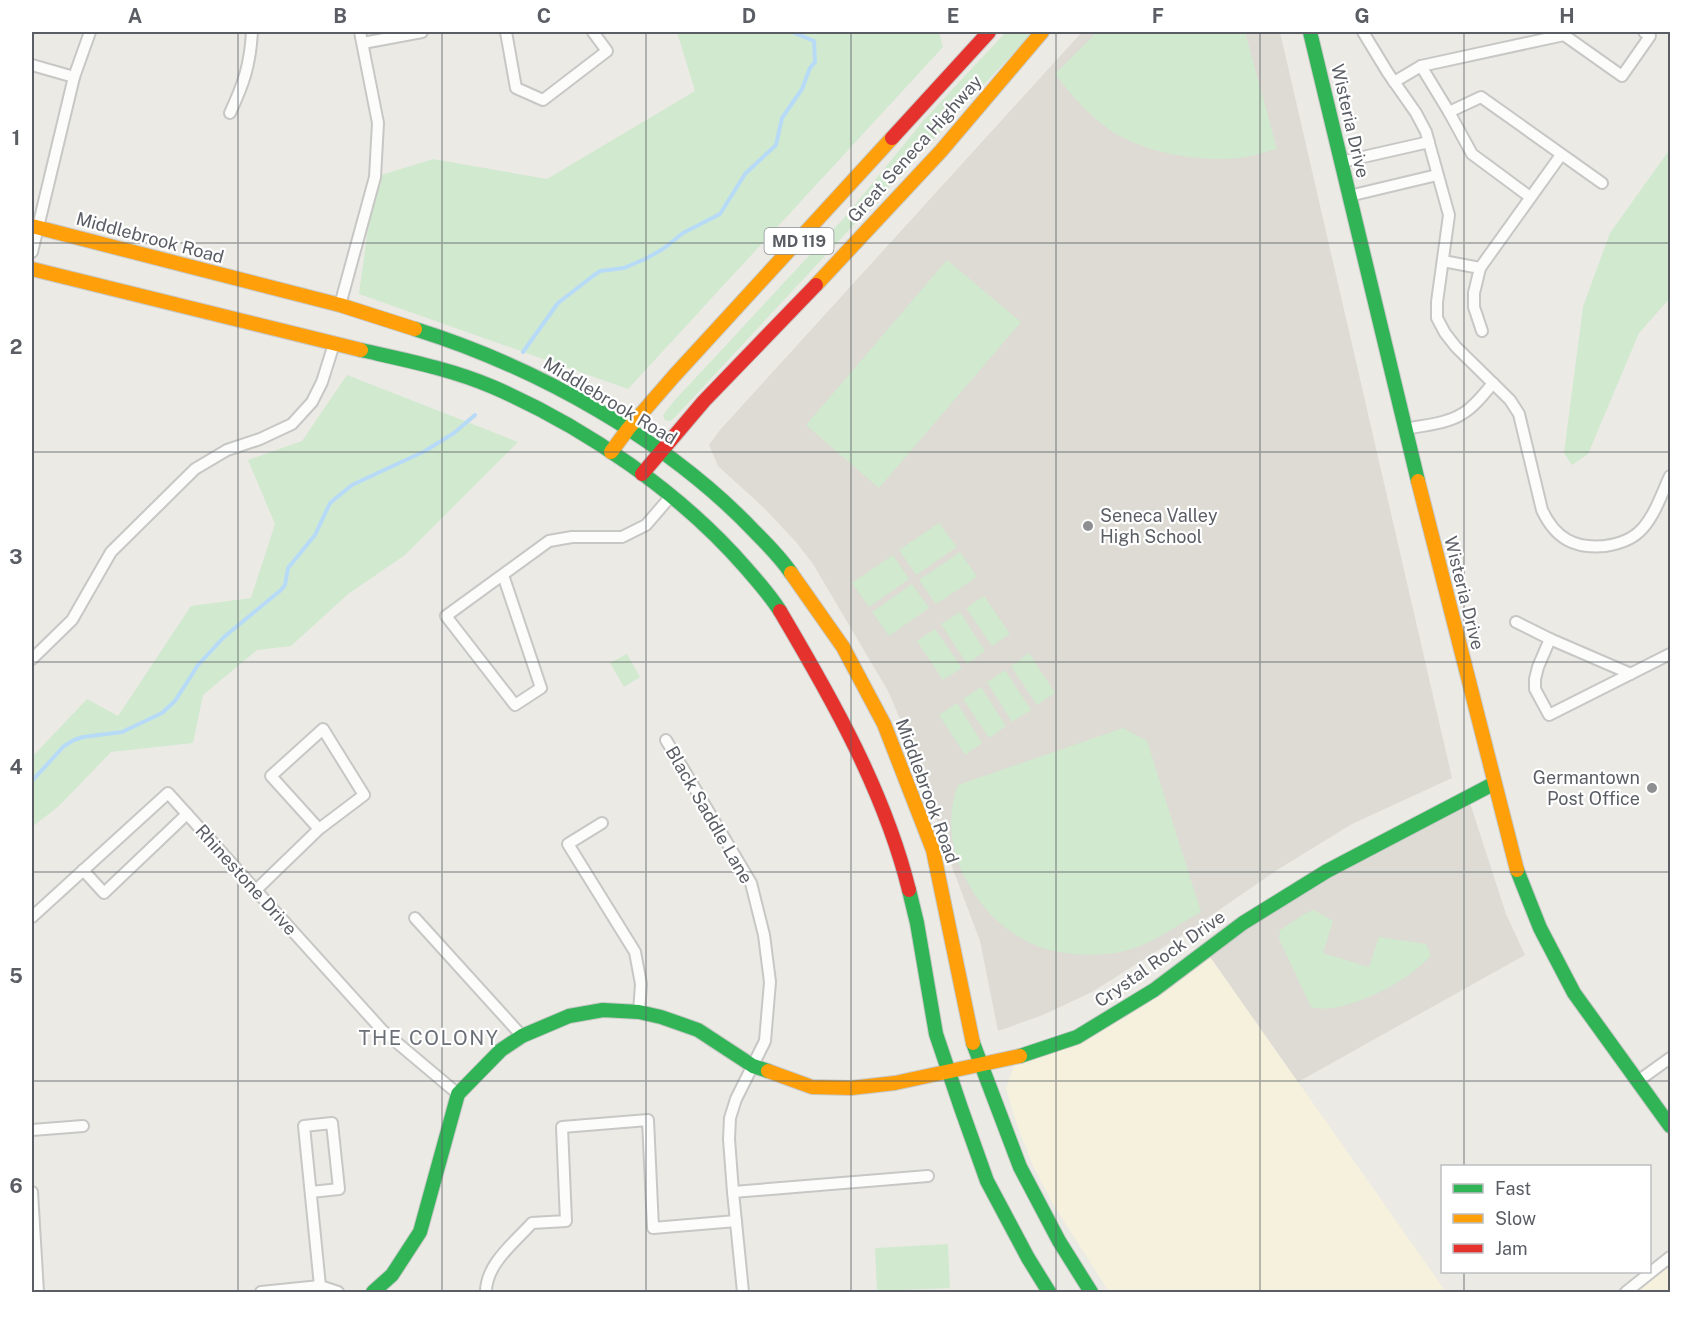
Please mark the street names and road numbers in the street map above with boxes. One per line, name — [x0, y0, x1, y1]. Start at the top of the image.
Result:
street label: Wisteria Drive — [1327, 62, 1374, 180]
street label: Great Seneca Highway — [843, 71, 986, 226]
street label: Middlebrook Road — [74, 208, 226, 267]
road number: MD 119 — [764, 228, 834, 254]
street label: Middlebrook Road — [540, 352, 681, 449]
street label: Wisteria Drive — [1440, 534, 1489, 652]
street label: Middlebrook Road — [892, 716, 963, 866]
street label: Black Saddle Lane — [662, 742, 757, 887]
street label: Rhinestone Drive — [191, 820, 301, 939]
street label: Crystal Rock Drive — [1091, 906, 1229, 1011]

